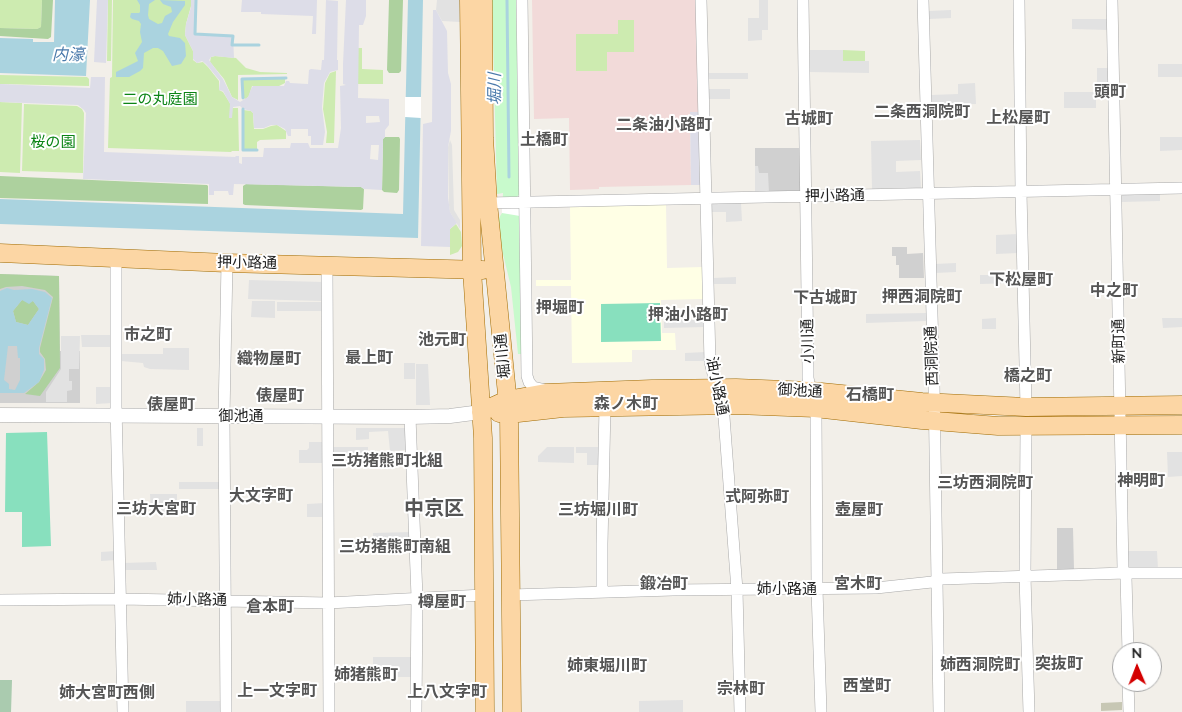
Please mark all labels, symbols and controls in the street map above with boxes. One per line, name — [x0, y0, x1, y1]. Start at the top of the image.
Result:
water label: 内濠 — [52, 45, 84, 65]
water label: 堀川 — [485, 73, 505, 105]
district label: 頭町 — [1094, 82, 1126, 102]
park label: 二の丸庭園 — [123, 90, 197, 108]
district label: 二条西洞院町 — [874, 102, 970, 122]
district label: 上松屋町 — [986, 108, 1050, 128]
district label: 古城町 — [785, 109, 833, 129]
district label: 二条油小路町 — [616, 115, 712, 135]
district label: 土橋町 — [520, 130, 568, 150]
park label: 桜の園 — [31, 133, 75, 151]
street label: 押小路通 — [805, 186, 865, 206]
street label: 押小路通 — [217, 253, 277, 273]
district label: 下松屋町 — [989, 270, 1053, 290]
district label: 中之町 — [1090, 281, 1138, 301]
district label: 押西洞院町 — [882, 287, 962, 307]
district label: 下古城町 — [793, 288, 857, 308]
district label: 押堀町 — [536, 298, 584, 318]
district label: 押油小路町 — [648, 305, 728, 325]
street label: 小川通 — [799, 318, 817, 364]
street label: 新町通 — [1110, 318, 1128, 364]
district label: 市之町 — [124, 325, 172, 345]
street label: 西洞院通 — [922, 326, 942, 386]
district label: 池元町 — [418, 330, 466, 350]
street label: 堀川通 — [492, 333, 514, 379]
district label: 最上町 — [345, 348, 393, 368]
district label: 織物屋町 — [237, 349, 301, 369]
street label: 油小路通 — [702, 355, 732, 417]
district label: 橋之町 — [1004, 366, 1052, 386]
street label: 御池通 — [777, 381, 823, 401]
district label: 石橋町 — [846, 385, 894, 405]
district label: 俵屋町 — [256, 386, 304, 406]
district label: 森ノ木町 — [594, 394, 658, 414]
district label: 俵屋町 — [147, 395, 195, 415]
street label: 御池通 — [219, 407, 263, 425]
district label: 三坊猪熊町北組 — [331, 451, 443, 471]
district label: 神明町 — [1117, 471, 1165, 491]
district label: 三坊西洞院町 — [937, 473, 1033, 493]
district label: 大文字町 — [229, 486, 293, 506]
district label: 式阿弥町 — [725, 487, 789, 507]
district label: 中京区 — [404, 497, 464, 521]
district label: 三坊大宮町 — [116, 499, 196, 519]
district label: 三坊堀川町 — [558, 500, 638, 520]
district label: 壺屋町 — [835, 500, 883, 520]
district label: 三坊猪熊町南組 — [339, 537, 451, 557]
district label: 鍛冶町 — [640, 574, 688, 594]
district label: 宮木町 — [834, 574, 882, 594]
street label: 姉小路通 — [757, 580, 817, 598]
street label: 姉小路通 — [167, 590, 227, 610]
district label: 樽屋町 — [418, 592, 466, 612]
district label: 倉本町 — [246, 597, 294, 617]
north arrow — [1112, 642, 1162, 692]
text: N — [1131, 644, 1142, 662]
district label: 突抜町 — [1035, 654, 1083, 674]
district label: 姉西洞院町 — [940, 655, 1020, 675]
district label: 姉東堀川町 — [567, 656, 647, 676]
district label: 姉猪熊町 — [334, 665, 398, 685]
district label: 西堂町 — [843, 676, 891, 696]
district label: 宗林町 — [717, 679, 765, 699]
district label: 上一文字町 — [237, 681, 317, 701]
district label: 上八文字町 — [407, 682, 487, 702]
district label: 姉大宮町西側 — [59, 683, 155, 703]

